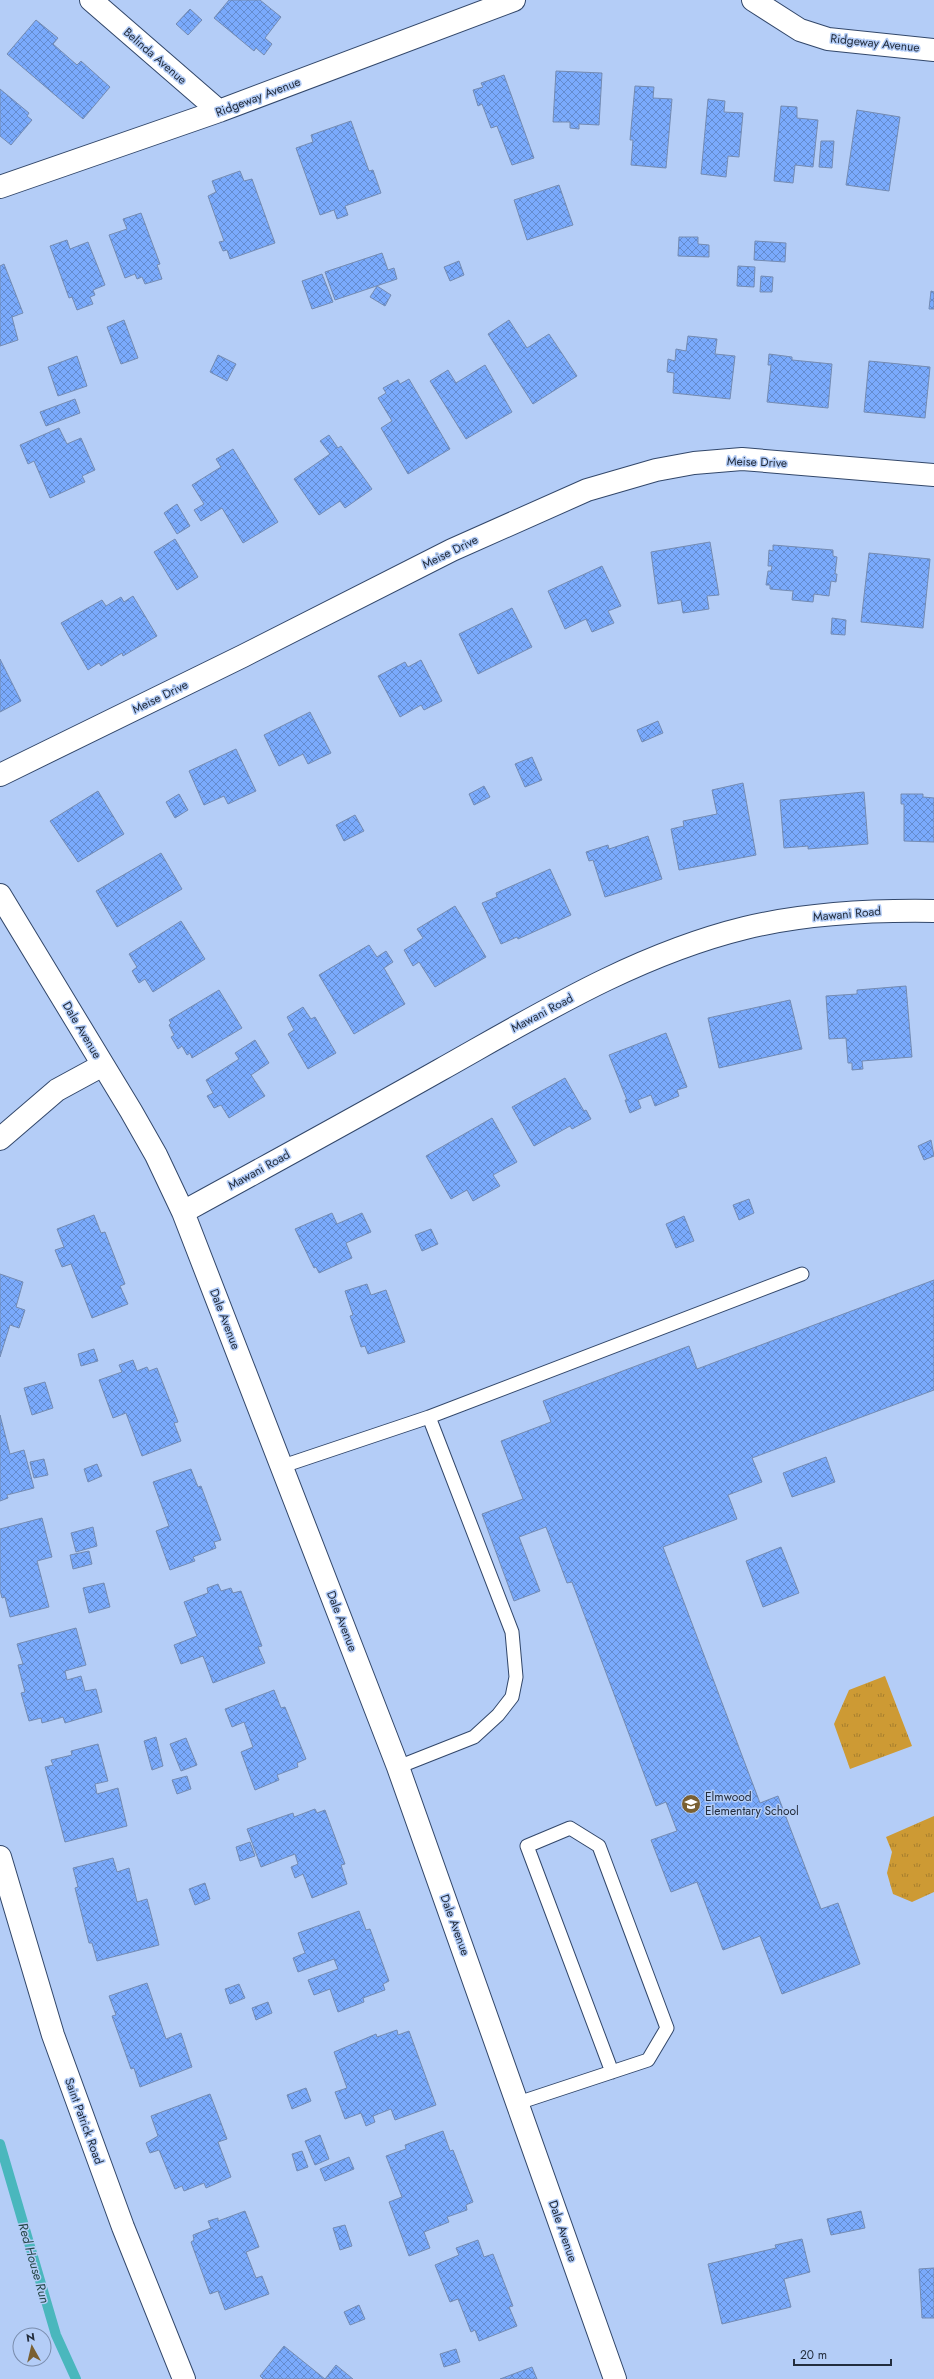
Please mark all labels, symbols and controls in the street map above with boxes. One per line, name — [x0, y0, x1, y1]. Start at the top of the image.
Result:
street label: Belinda Avenue — [119, 23, 191, 89]
street label: Ridgeway Avenue — [829, 29, 921, 57]
street label: Ridgeway Avenue — [213, 73, 303, 121]
street label: Meise Drive — [727, 452, 787, 472]
street label: Meise Drive — [419, 531, 481, 573]
street label: Meise Drive — [129, 676, 191, 718]
street label: Mawani Road — [812, 902, 882, 926]
street label: Mawani Road — [508, 989, 576, 1037]
street label: Dale Avenue — [58, 998, 106, 1062]
street label: Mawani Road — [225, 1146, 293, 1194]
street label: Dale Avenue — [205, 1286, 245, 1352]
street label: Dale Avenue — [322, 1588, 362, 1654]
place label: Elmwood Elementary School — [705, 1788, 799, 1820]
school or university icon: Elmwood Elementary School — [680, 1793, 702, 1815]
street label: Dale Avenue — [436, 1892, 474, 1958]
street label: Saint Patrick Road — [60, 2075, 108, 2167]
street label: Dale Avenue — [544, 2198, 582, 2264]
water label: Red House Run — [13, 2220, 55, 2306]
north arrow — [12, 2327, 52, 2367]
text: N — [25, 2329, 36, 2346]
scale bar — [794, 2341, 891, 2367]
text: 20 m — [800, 2346, 827, 2364]

